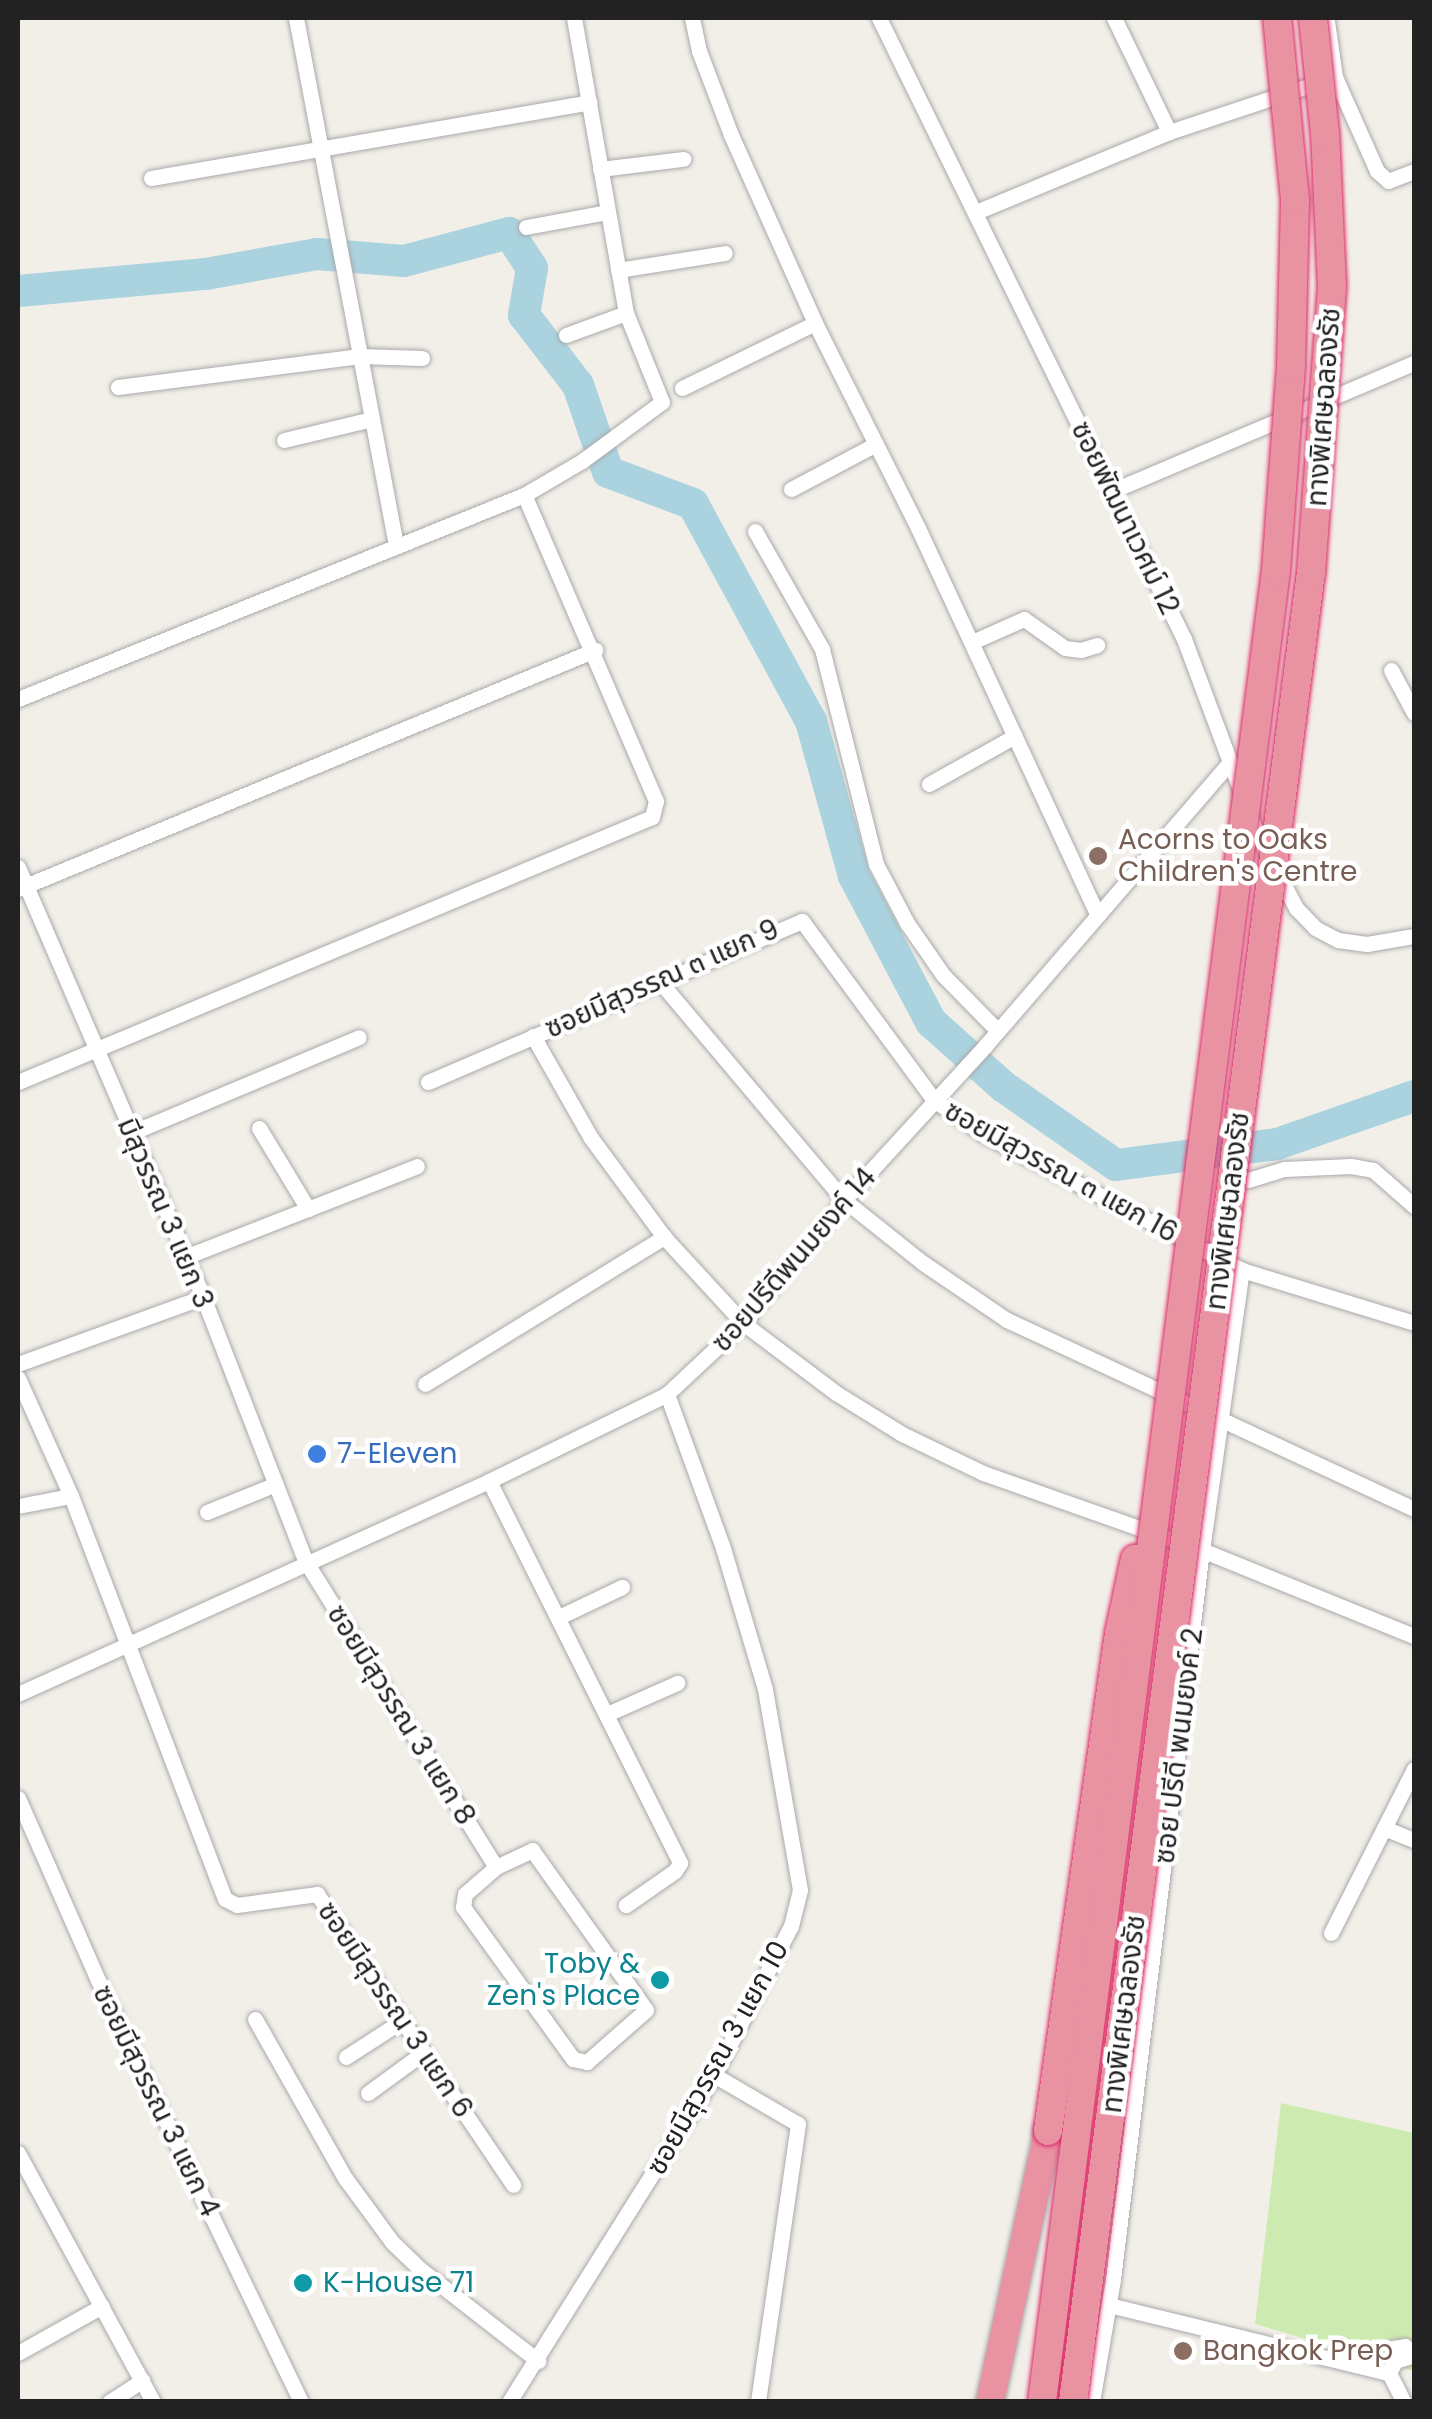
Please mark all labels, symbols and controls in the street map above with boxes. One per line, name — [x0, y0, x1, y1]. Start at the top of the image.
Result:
street label: ทางพิเศษฉลองรัช — [1300, 306, 1348, 508]
street label: ซอยพัฒนาเวศม์ 12 — [1064, 416, 1186, 620]
place label: Acorns to Oaks Children's Centre — [1118, 823, 1357, 889]
marker: Acorns to Oaks Children's Centre — [1087, 845, 1109, 867]
street label: ซอยมีสุวรรณ ๓ แยก 9 — [540, 912, 784, 1046]
street label: ซอยมีสุวรรณ ๓ แยก 16 — [939, 1094, 1183, 1250]
street label: ทางพิเศษฉลองรัช — [1199, 1110, 1257, 1312]
street label: มีสุวรรณ 3 แยก 3 — [110, 1113, 220, 1313]
street label: ซอยปรีดีพนมยงค์ 14 — [705, 1161, 883, 1359]
place label: 7-Eleven — [337, 1437, 457, 1471]
marker: 7-Eleven — [306, 1443, 328, 1465]
street label: ซอยมีสุวรรณ 3 แยก 8 — [320, 1599, 482, 1831]
street label: ซอย ปรีดี พนมยงค์ 2 — [1148, 1626, 1210, 1866]
street label: ซอยมีสุวรรณ 3 แยก 6 — [310, 1896, 480, 2124]
street label: ทางพิเศษฉลองรัช — [1095, 1913, 1153, 2115]
street label: ซอยมีสุวรรณ 3 แยก 10 — [640, 1935, 796, 2181]
place label: Toby & Zen's Place — [487, 1947, 640, 2013]
marker: Toby & Zen's Place — [649, 1969, 671, 1991]
street label: ซอยมีสุวรรณ 3 แยก 4 — [85, 1980, 227, 2222]
place label: K-House 71 — [323, 2266, 474, 2300]
marker: K-House 71 — [292, 2272, 314, 2294]
place label: Bangkok Prep — [1203, 2334, 1393, 2368]
marker: Bangkok Prep — [1172, 2340, 1194, 2362]

